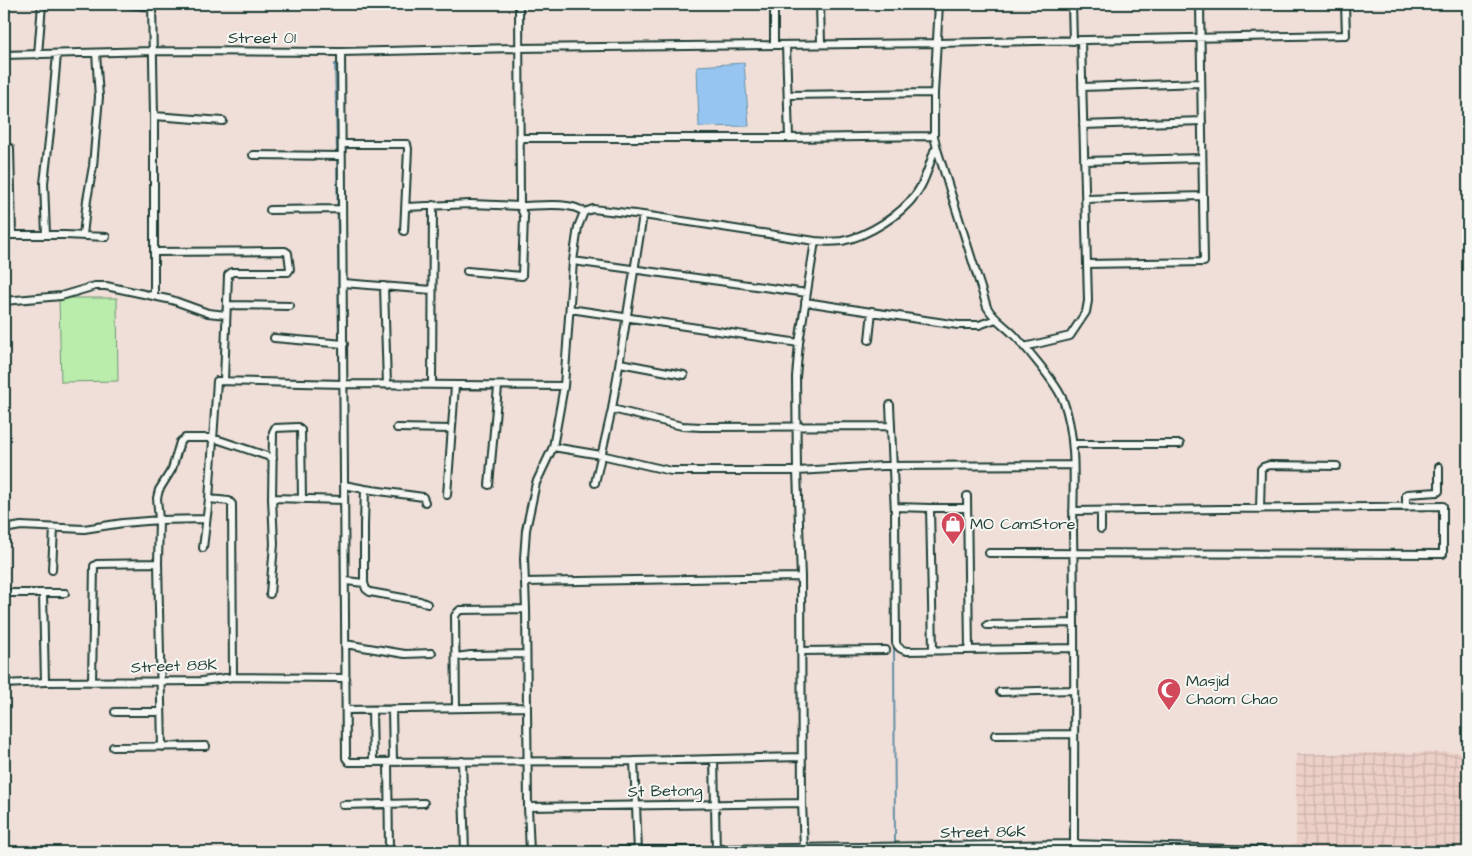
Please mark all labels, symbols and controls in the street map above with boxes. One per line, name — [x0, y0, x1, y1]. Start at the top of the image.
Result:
street label: Street 01 — [228, 27, 296, 49]
shop icon: MO CamStore — [940, 511, 966, 545]
place label: MO CamStore — [970, 513, 1076, 535]
street label: Street 88K — [131, 653, 218, 678]
place label: Masjid Chaom Chao — [1186, 670, 1278, 710]
mosque icon: Masjid Chaom Chao — [1156, 677, 1182, 711]
street label: St Betong — [627, 779, 703, 804]
street label: Street 86K — [940, 820, 1026, 844]

